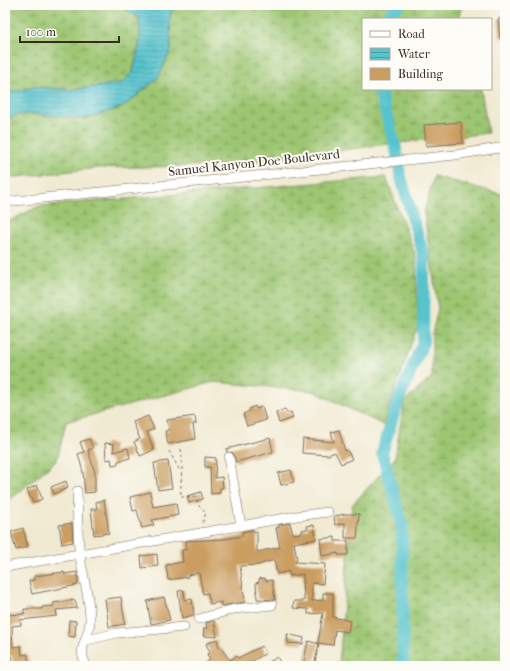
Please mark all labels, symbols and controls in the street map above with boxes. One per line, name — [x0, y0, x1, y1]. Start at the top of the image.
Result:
scale bar — [20, 18, 119, 44]
legend — [362, 18, 492, 90]
text: 100 m — [26, 25, 56, 39]
text: Road — [398, 27, 425, 41]
text: Water — [397, 47, 431, 61]
text: Building — [398, 67, 443, 81]
street label: Samuel Kanyon Doe Boulevard — [168, 146, 341, 179]

